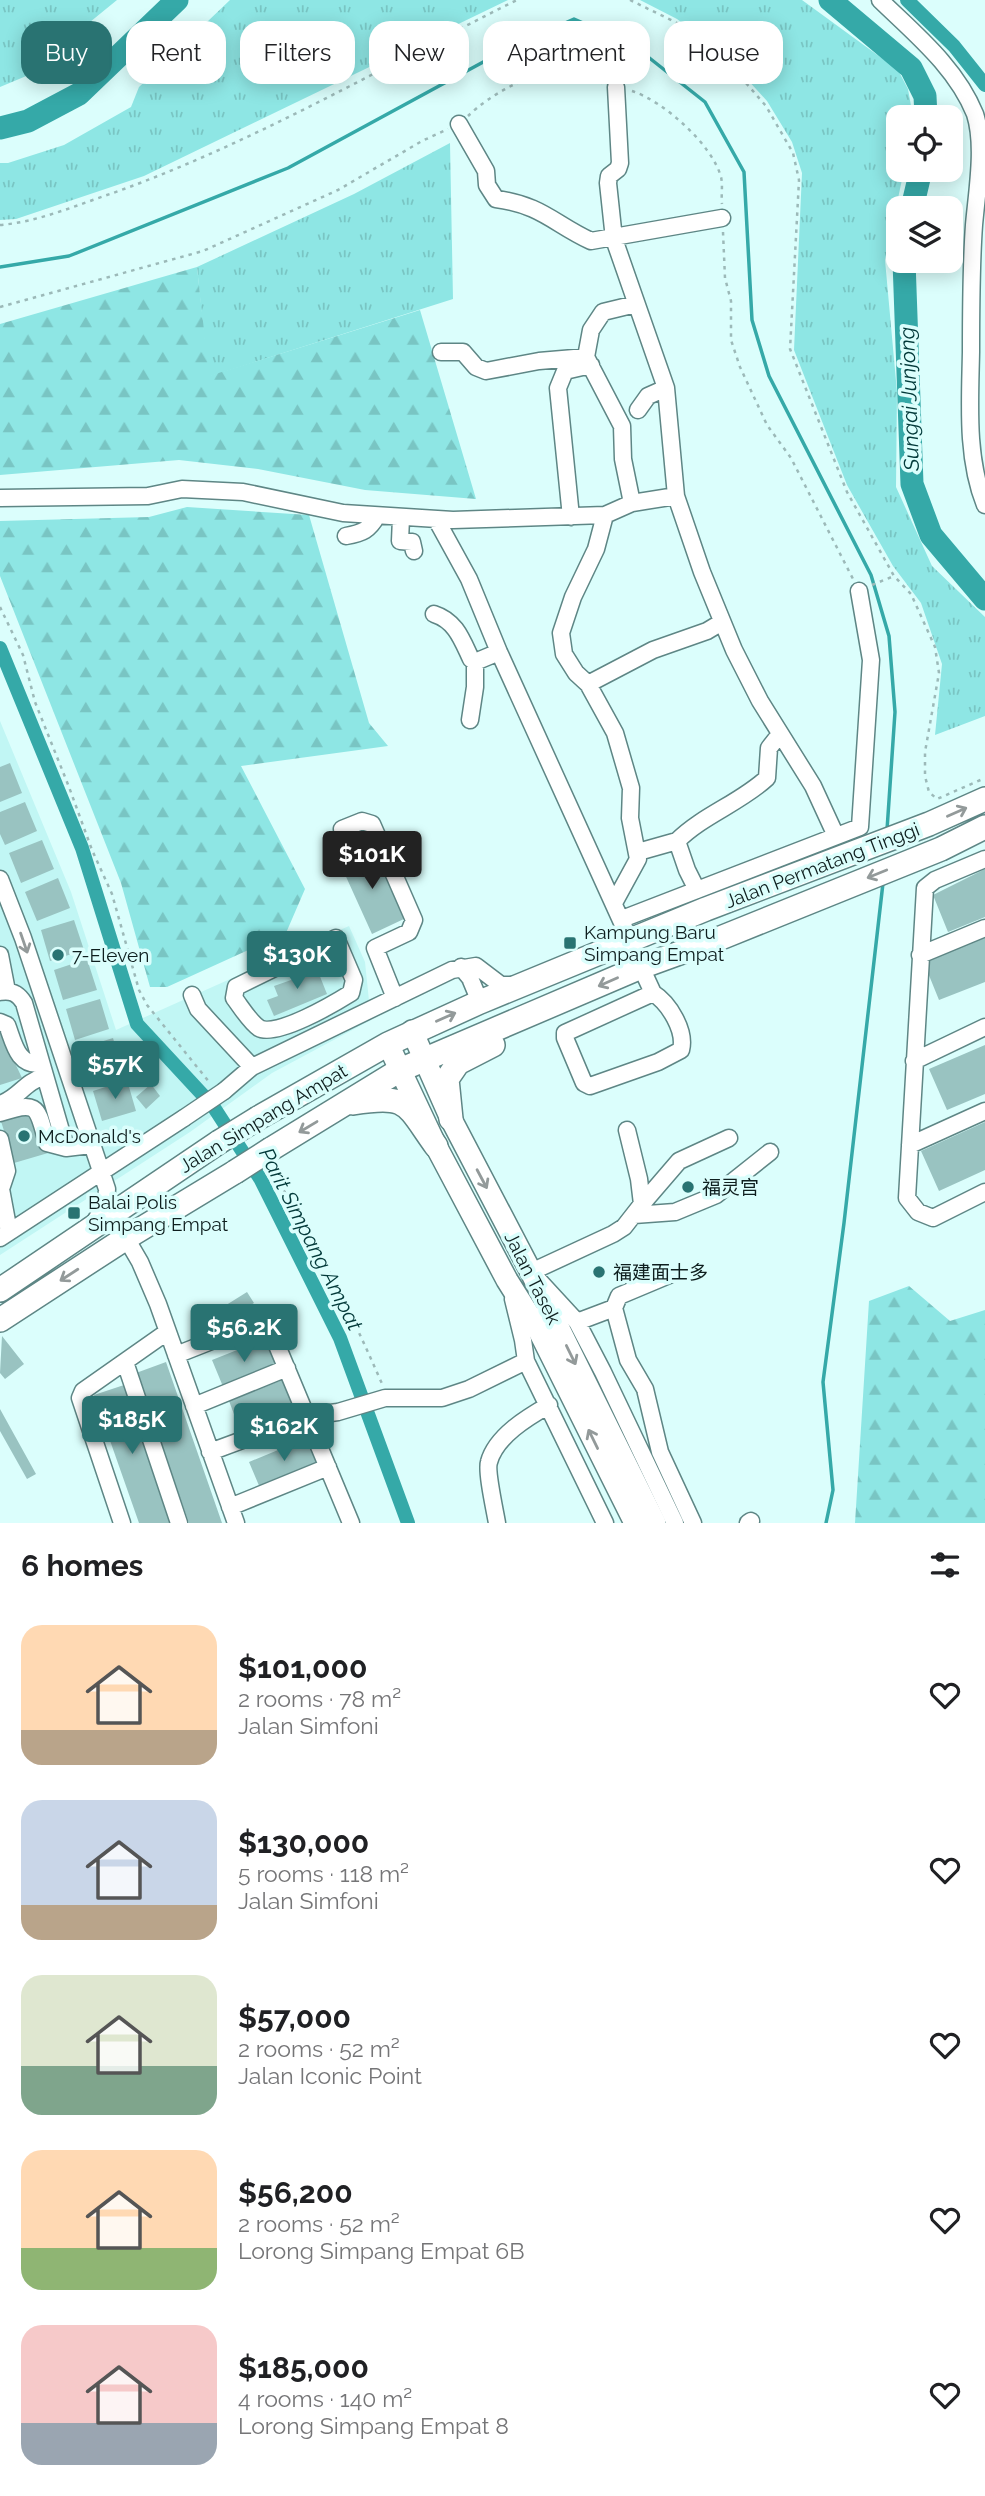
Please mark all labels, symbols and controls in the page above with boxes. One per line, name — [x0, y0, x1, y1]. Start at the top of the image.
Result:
chip: Buy — [21, 21, 112, 84]
chip: Rent — [126, 21, 226, 84]
chip: Filters — [240, 21, 355, 84]
chip: New — [369, 21, 469, 84]
chip: Apartment — [483, 21, 650, 84]
chip: House — [664, 21, 783, 84]
map controls — [886, 105, 963, 273]
button: locate — [886, 105, 963, 182]
button: layers — [886, 196, 963, 273]
water label: Sungai Junjong — [894, 326, 924, 473]
one-way arrow — [946, 805, 967, 818]
street label: Jalan Permatang Tinggi — [722, 818, 922, 912]
pin: $101K — [323, 832, 421, 891]
text: $101K — [339, 840, 405, 867]
one-way arrow — [867, 869, 889, 882]
place label: Kampung Baru Simpang Empat — [584, 921, 725, 965]
one-way arrow — [18, 932, 31, 954]
pin: $130K — [248, 932, 346, 991]
marker: Kampung Baru Simpang Empat — [562, 935, 578, 951]
text: $130K — [263, 940, 331, 967]
place label: 7-Eleven — [72, 944, 149, 966]
marker: 7-Eleven — [50, 947, 66, 963]
one-way arrow — [598, 976, 620, 989]
one-way arrow — [435, 1009, 456, 1022]
pin: $57K — [74, 1042, 156, 1101]
text: $57K — [87, 1050, 143, 1077]
street label: Jalan Simpang Ampat — [175, 1059, 351, 1177]
one-way arrow — [298, 1120, 318, 1134]
place label: McDonald's — [38, 1125, 141, 1147]
marker: McDonald's — [16, 1128, 32, 1144]
water label: Parit Simpang Ampat — [254, 1144, 368, 1335]
one-way arrow — [476, 1168, 489, 1189]
place label: 福灵宫 — [702, 1176, 759, 1198]
marker: 福灵宫 — [680, 1179, 696, 1195]
place label: Balai Polis Simpang Empat — [88, 1191, 229, 1235]
marker: Balai Polis Simpang Empat — [66, 1205, 82, 1221]
street label: Jalan Tasek — [500, 1228, 566, 1328]
place label: 福建面士多 — [613, 1261, 708, 1283]
marker: 福建面士多 — [591, 1264, 607, 1280]
one-way arrow — [60, 1268, 79, 1283]
pin: $56.2K — [187, 1304, 301, 1364]
text: $56.2K — [207, 1313, 281, 1340]
one-way arrow — [565, 1344, 579, 1365]
pin: $185K — [83, 1396, 181, 1456]
pin: $162K — [235, 1404, 333, 1463]
text: $185K — [98, 1405, 166, 1432]
text: $162K — [250, 1412, 318, 1439]
one-way arrow — [586, 1429, 599, 1450]
icon: filters — [926, 1546, 964, 1584]
text: 6 homes — [21, 1548, 143, 1583]
text: $101,000 — [238, 1650, 367, 1685]
icon: home — [77, 1653, 161, 1737]
icon: heart — [926, 1676, 964, 1714]
text: 2 rooms · 78 m² — [238, 1685, 401, 1712]
text: Jalan Simfoni — [238, 1712, 379, 1739]
text: $130,000 — [238, 1825, 369, 1860]
icon: home — [77, 1828, 161, 1912]
icon: heart — [926, 1851, 964, 1889]
text: 5 rooms · 118 m² — [238, 1860, 409, 1887]
text: Jalan Simfoni — [238, 1887, 379, 1914]
text: $57,000 — [238, 2000, 351, 2035]
icon: home — [77, 2003, 161, 2087]
icon: heart — [926, 2026, 964, 2064]
text: 2 rooms · 52 m² — [238, 2035, 400, 2062]
text: Jalan Iconic Point — [238, 2062, 422, 2089]
text: $56,200 — [238, 2175, 353, 2210]
icon: home — [77, 2178, 161, 2262]
icon: heart — [926, 2201, 964, 2239]
text: 2 rooms · 52 m² — [238, 2210, 400, 2237]
text: Lorong Simpang Empat 6B — [238, 2237, 524, 2264]
text: $185,000 — [238, 2350, 369, 2385]
icon: home — [77, 2353, 161, 2437]
icon: heart — [926, 2376, 964, 2414]
text: 4 rooms · 140 m² — [238, 2385, 412, 2412]
text: Lorong Simpang Empat 8 — [238, 2412, 509, 2439]

